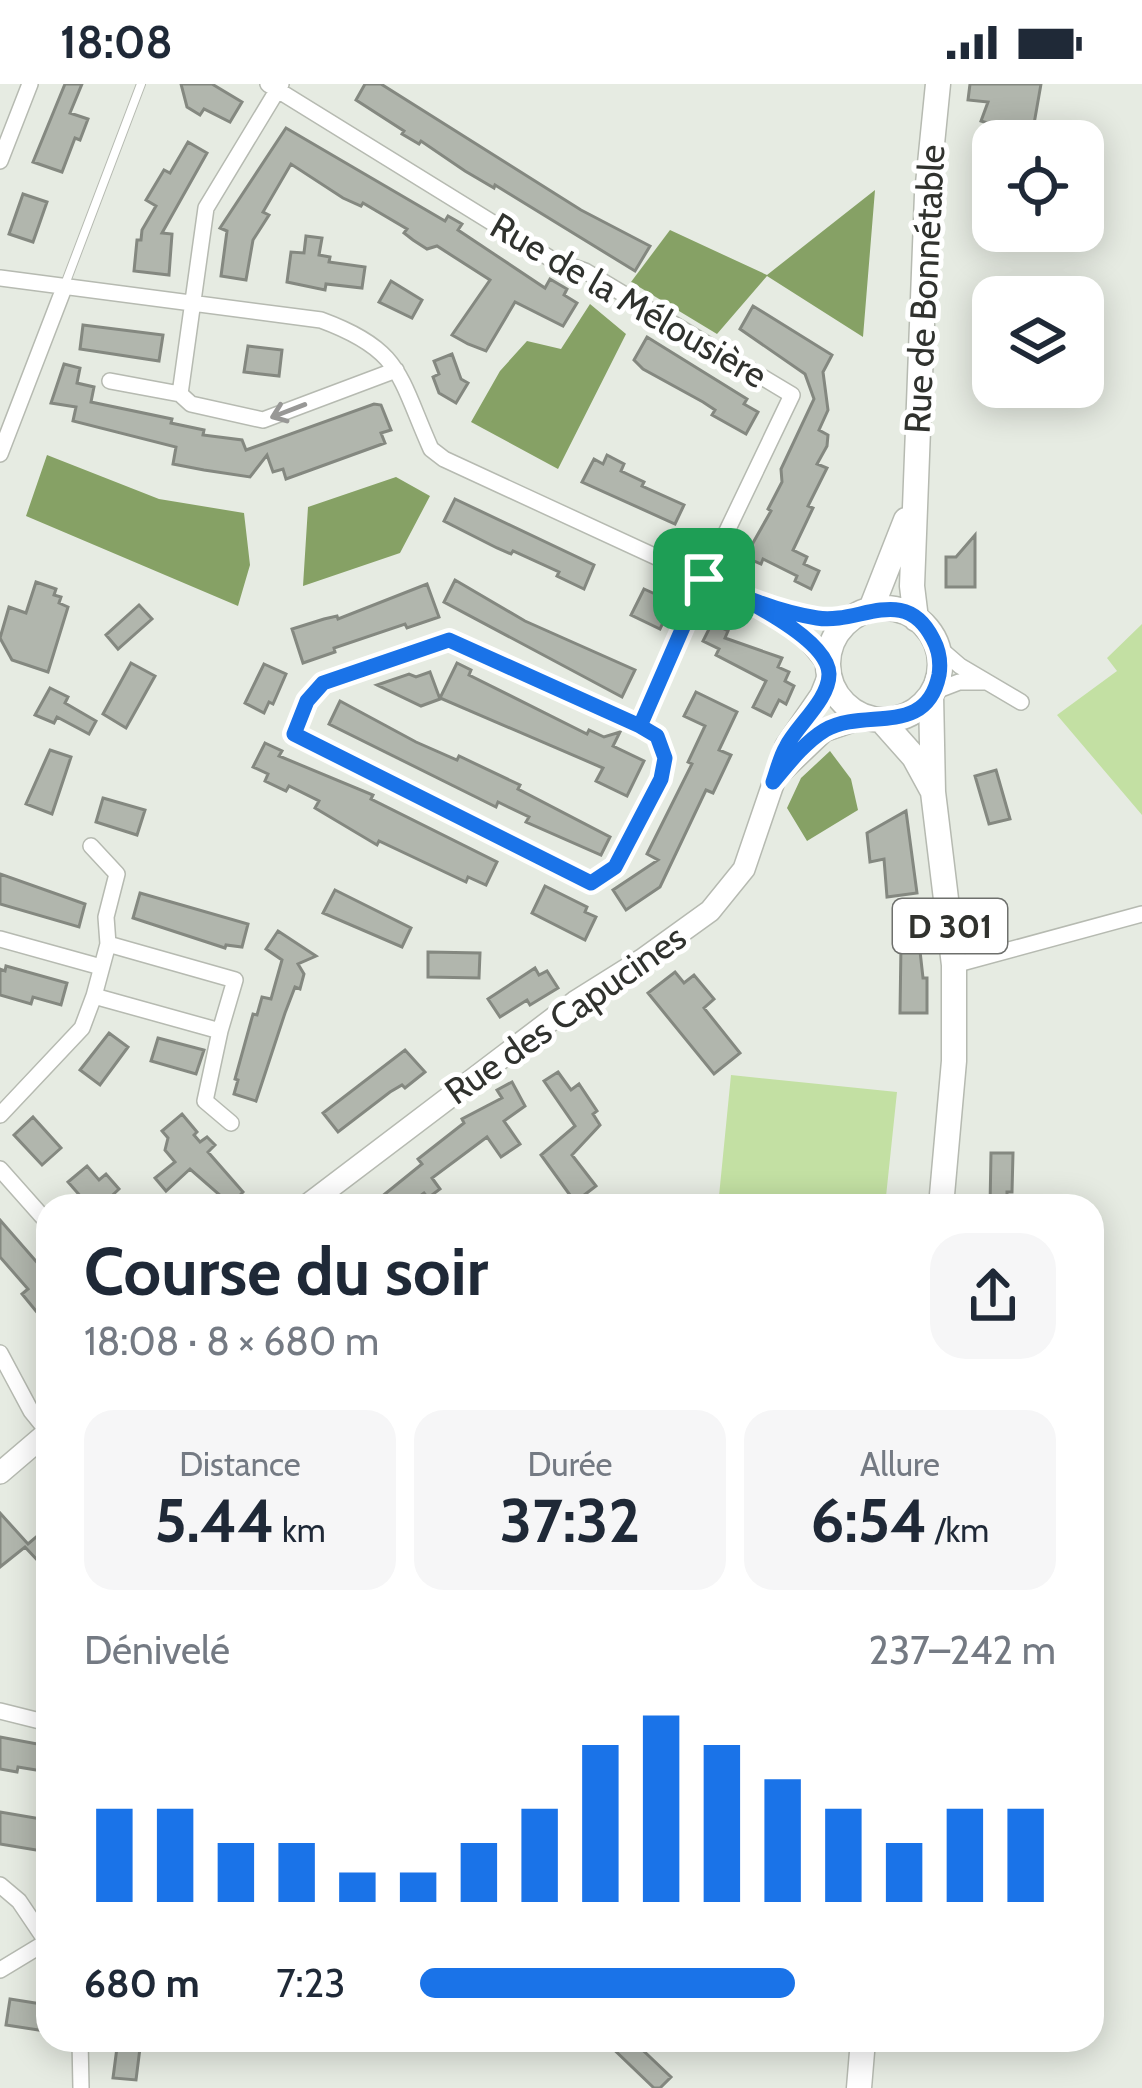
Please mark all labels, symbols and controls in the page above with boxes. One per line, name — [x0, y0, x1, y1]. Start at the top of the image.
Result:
text: 18:08 — [60, 15, 173, 69]
map controls — [972, 120, 1104, 408]
button: locate — [972, 120, 1104, 252]
street label: Rue de Bonnétable — [894, 143, 954, 435]
street label: Rue de la Mélousière — [483, 203, 775, 397]
button: layers — [972, 276, 1104, 408]
one-way arrow — [270, 401, 307, 423]
pin — [653, 528, 755, 630]
icon: arrive — [671, 546, 737, 612]
road number: D 301 — [893, 899, 1007, 953]
street label: Rue des Capucines — [436, 915, 694, 1113]
text: Course du soir — [84, 1231, 488, 1312]
button: share — [930, 1233, 1056, 1359]
text: 18:08 · 8 × 680 m — [84, 1317, 379, 1365]
text: Distance — [179, 1444, 301, 1484]
text: Durée — [528, 1444, 612, 1484]
text: Allure — [860, 1444, 940, 1484]
text: 5.44 — [154, 1484, 274, 1557]
text: 37:32 — [500, 1484, 640, 1557]
text: 6:54 — [811, 1484, 927, 1557]
text: km — [274, 1510, 326, 1550]
text: /km — [927, 1510, 989, 1550]
text: Dénivelé — [84, 1626, 230, 1674]
text: 237–242 m — [869, 1626, 1056, 1674]
text: 680 m — [84, 1959, 200, 2007]
text: 7:23 — [276, 1959, 345, 2007]

